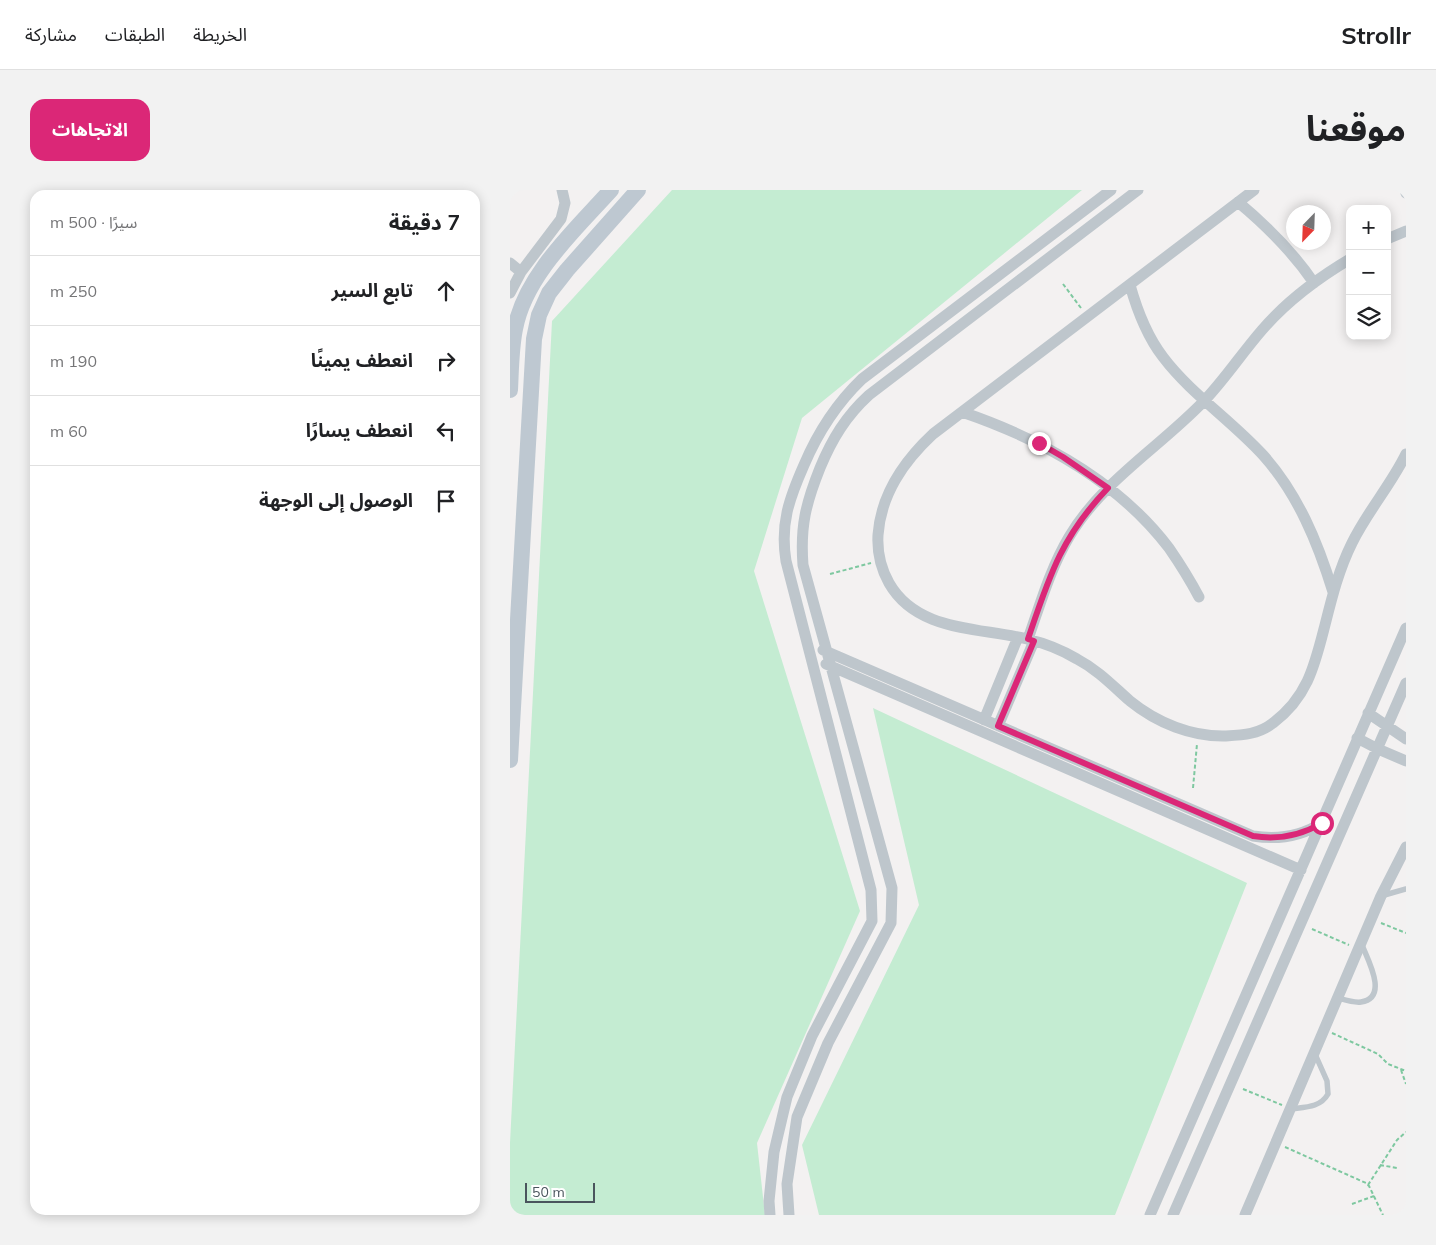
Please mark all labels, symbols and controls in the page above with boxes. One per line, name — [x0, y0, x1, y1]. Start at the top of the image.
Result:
text: Strollr — [1341, 20, 1411, 50]
text: مشاركة — [25, 23, 77, 46]
text: الطبقات — [105, 23, 165, 46]
text: الخريطة — [193, 23, 247, 46]
button: الاتجاهات — [30, 99, 150, 161]
text: موقعنا — [1306, 106, 1406, 150]
north arrow — [1286, 205, 1331, 250]
map controls — [1346, 205, 1391, 340]
button: + — [1346, 205, 1391, 250]
text: 7 دقيقة — [389, 209, 460, 235]
text: سيرًا · 500 m — [50, 212, 137, 232]
button: − — [1346, 250, 1391, 295]
icon: ahead — [432, 277, 460, 305]
text: تابع السير — [332, 278, 413, 302]
text: 250 m — [50, 281, 97, 301]
button: layers — [1346, 295, 1391, 340]
icon: right — [432, 347, 460, 375]
text: انعطف يمينًا — [311, 348, 413, 372]
text: 190 m — [50, 351, 97, 371]
icon: left — [432, 417, 460, 445]
text: انعطف يسارًا — [306, 418, 413, 442]
text: 60 m — [50, 421, 87, 441]
route end — [1028, 432, 1051, 455]
icon: arrive — [432, 487, 460, 515]
text: الوصول إلى الوجهة — [259, 488, 413, 512]
route start — [1311, 812, 1334, 835]
scale bar — [525, 1180, 595, 1203]
text: 50 m — [532, 1183, 565, 1201]

